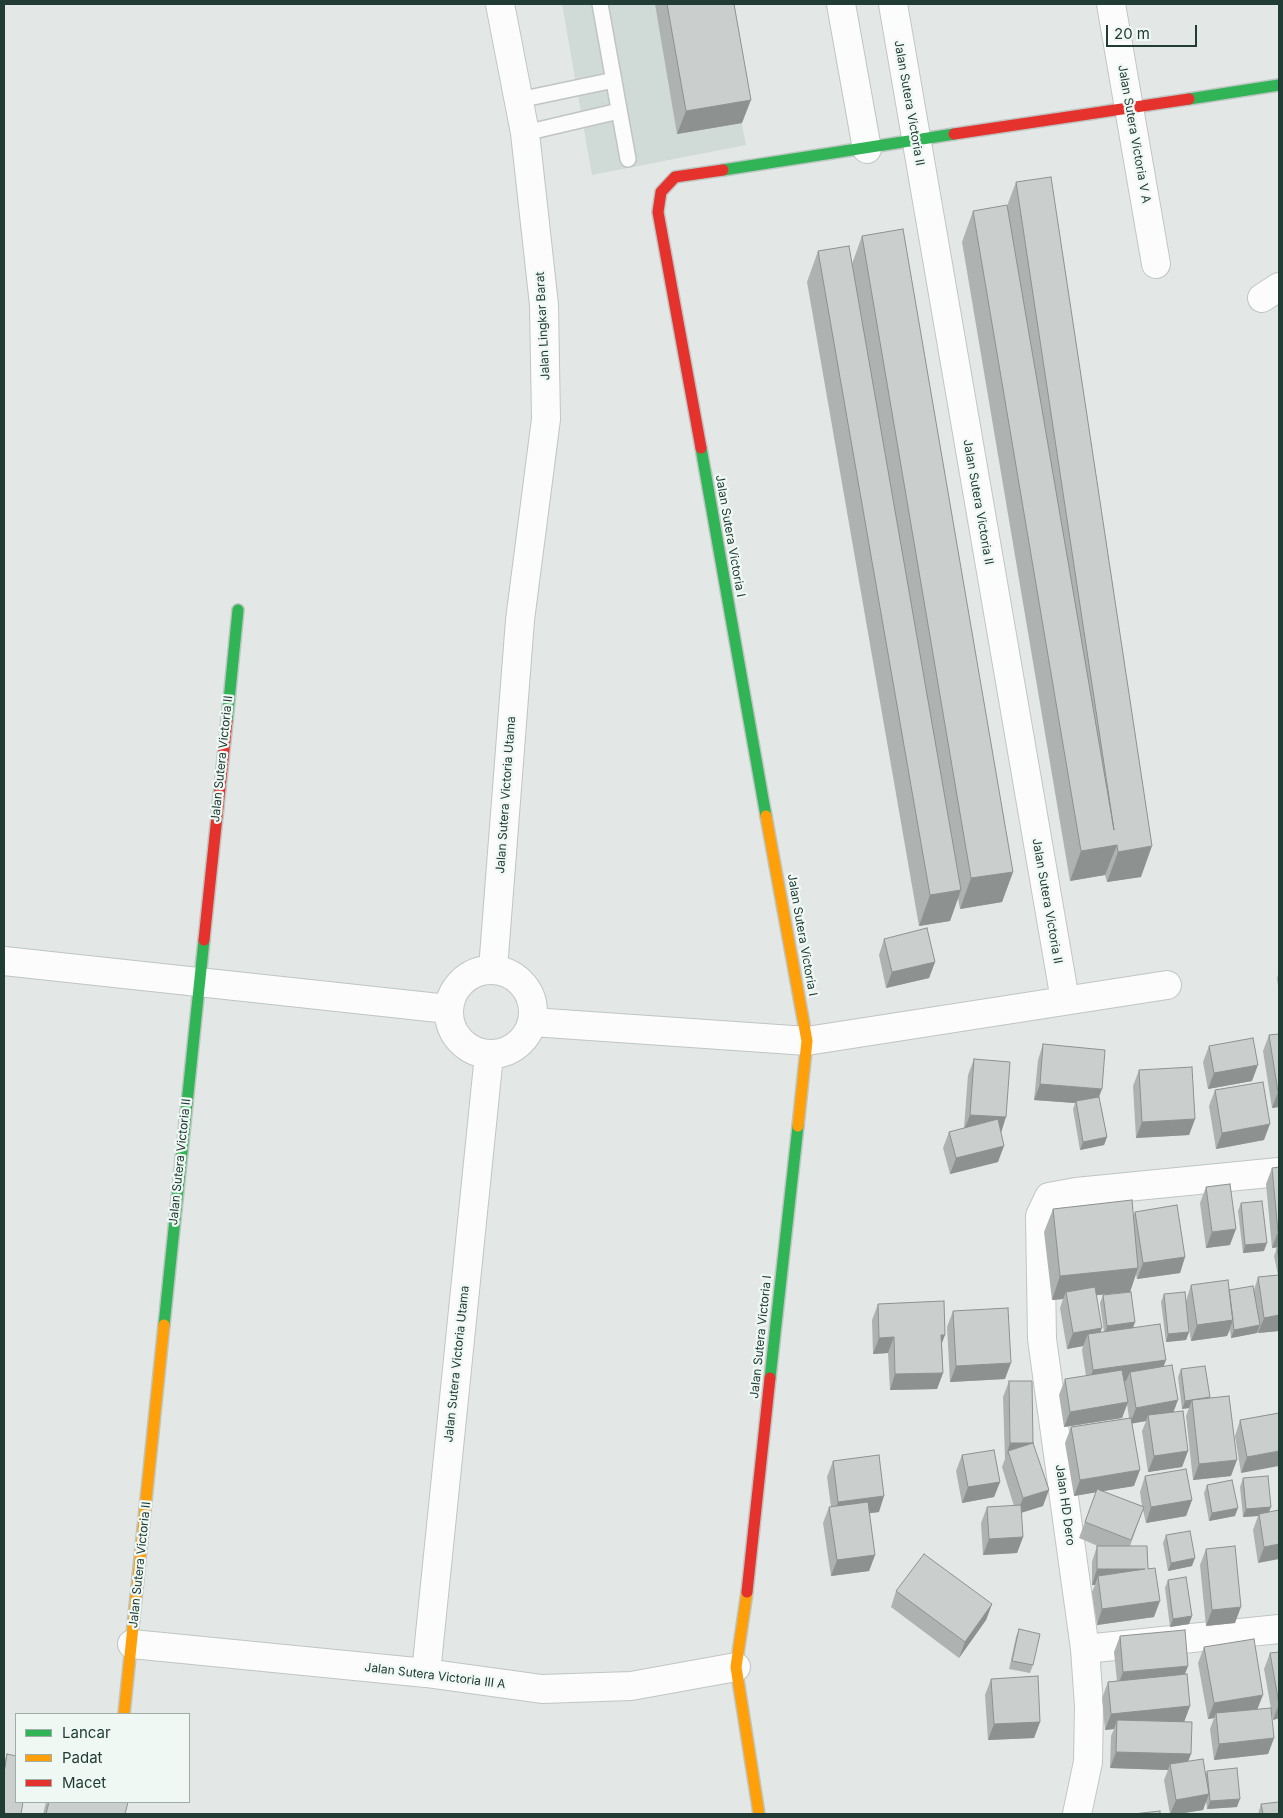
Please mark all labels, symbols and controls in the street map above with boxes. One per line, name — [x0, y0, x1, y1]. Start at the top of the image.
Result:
scale bar — [1108, 15, 1199, 47]
text: 20 m — [1114, 24, 1150, 43]
street label: Jalan Sutera Victoria II — [891, 39, 927, 167]
street label: Jalan Sutera Victoria V A — [1115, 64, 1153, 204]
street label: Jalan Lingkar Barat — [533, 271, 553, 381]
street label: Jalan Sutera Victoria II — [960, 438, 996, 566]
street label: Jalan Sutera Victoria I — [712, 474, 748, 598]
street label: Jalan Sutera Victoria II — [208, 695, 236, 823]
street label: Jalan Sutera Victoria Utama — [493, 716, 519, 874]
street label: Jalan Sutera Victoria II — [1029, 837, 1065, 965]
street label: Jalan Sutera Victoria I — [784, 873, 820, 997]
street label: Jalan Sutera Victoria II — [166, 1098, 194, 1226]
street label: Jalan Sutera Victoria I — [747, 1275, 775, 1399]
street label: Jalan Sutera Victoria Utama — [442, 1285, 472, 1443]
street label: Jalan HD Dero — [1052, 1463, 1078, 1547]
street label: Jalan Sutera Victoria II — [126, 1501, 154, 1629]
street label: Jalan Sutera Victoria III A — [364, 1660, 506, 1692]
legend — [15, 1713, 190, 1803]
text: Lancar — [62, 1723, 111, 1742]
text: Padat — [62, 1748, 103, 1767]
text: Macet — [62, 1773, 106, 1792]

